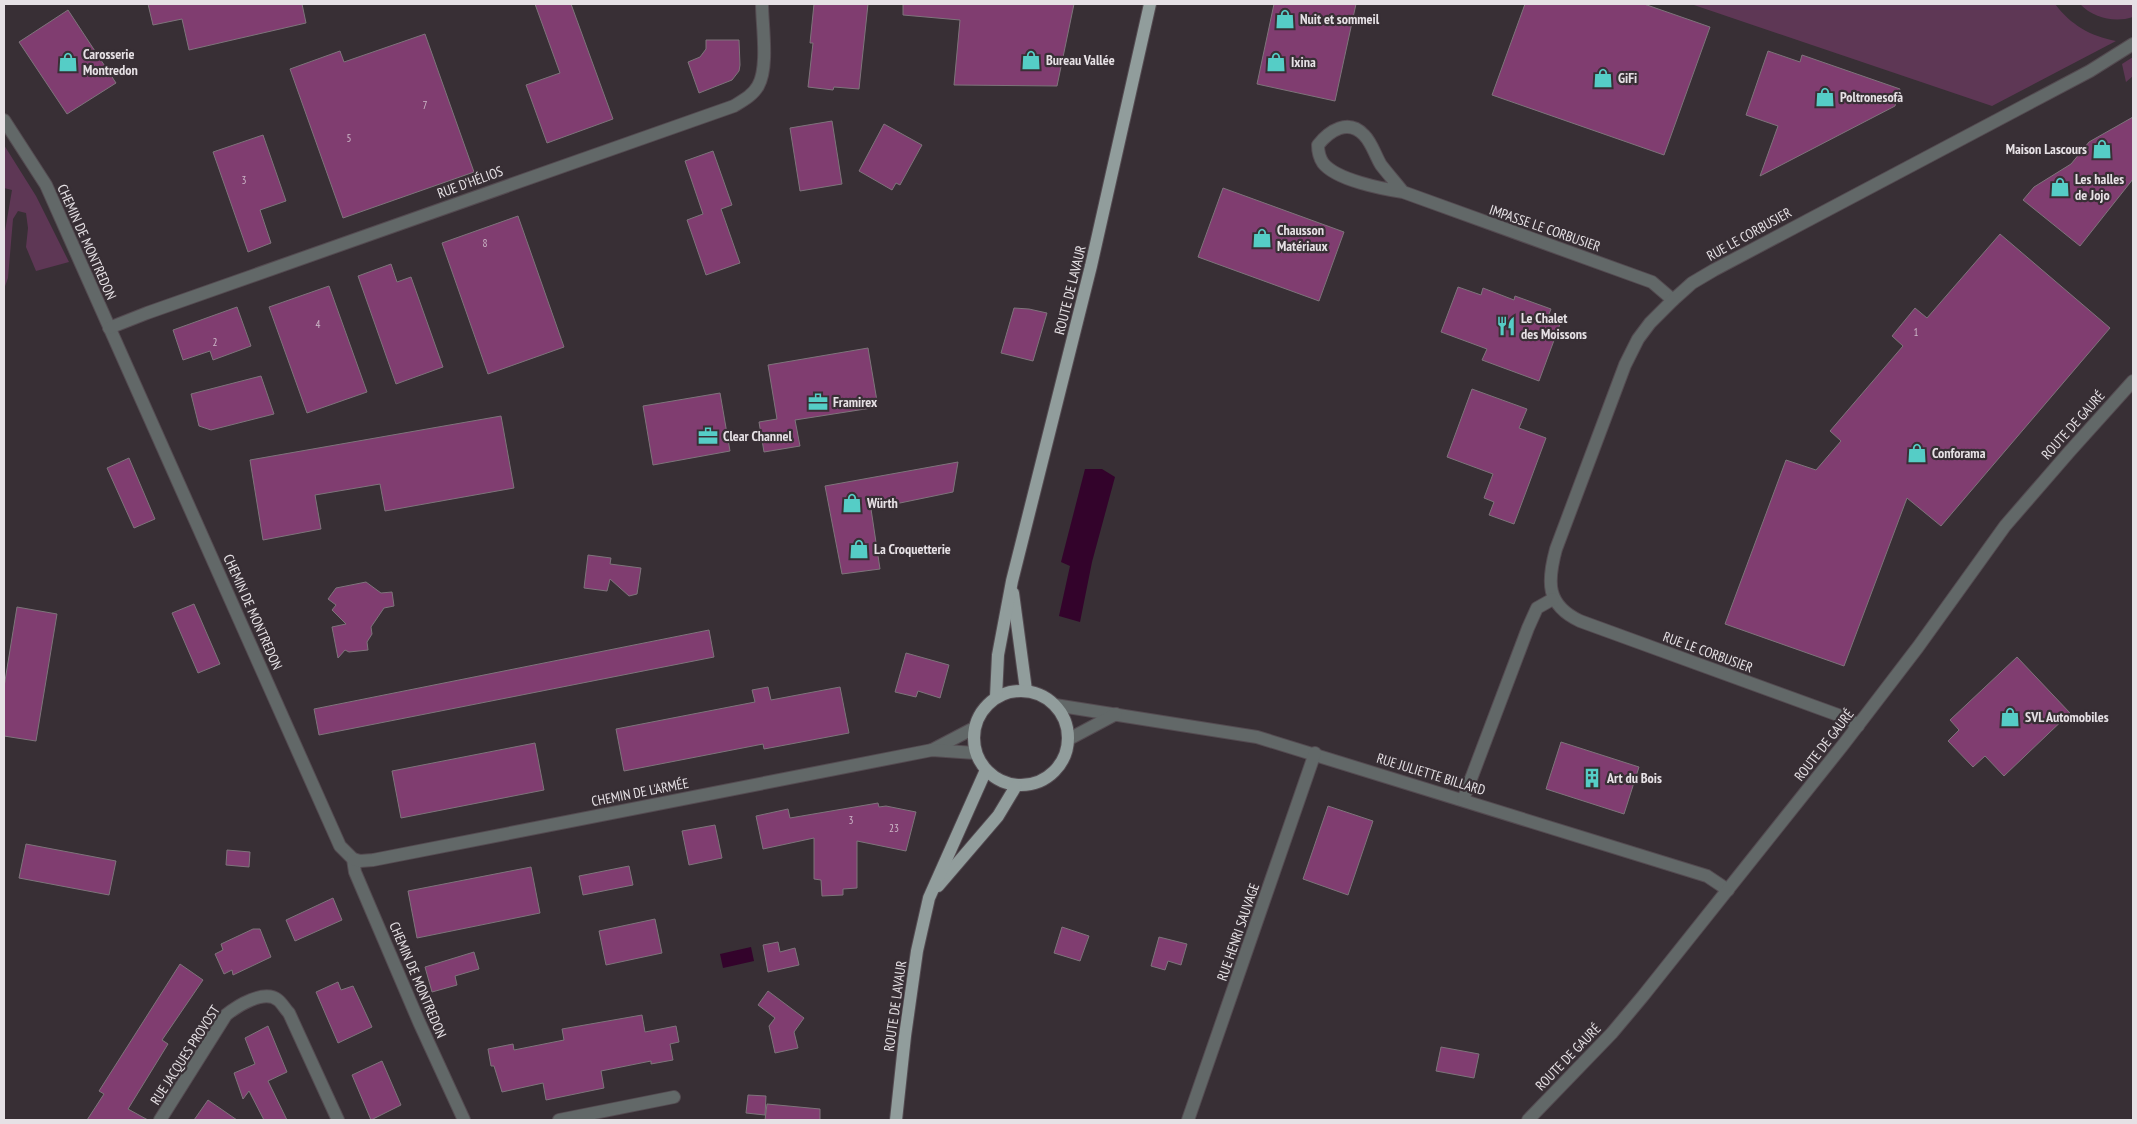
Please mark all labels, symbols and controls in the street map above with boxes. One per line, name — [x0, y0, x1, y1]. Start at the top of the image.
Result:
shop icon: Nuit et sommeil — [1274, 8, 1296, 30]
place label: Nuit et sommeil — [1300, 10, 1380, 28]
place label: Carosserie Montredon — [83, 45, 138, 79]
shop icon: Bureau Vallée — [1020, 49, 1042, 71]
shop icon: Carosserie Montredon — [57, 51, 79, 73]
place label: Bureau Vallée — [1046, 51, 1115, 69]
shop icon: Ixina — [1265, 51, 1287, 73]
place label: Ixina — [1291, 53, 1316, 71]
shop icon: GiFi — [1592, 67, 1614, 89]
place label: GiFi — [1618, 69, 1637, 87]
shop icon: Poltronesofà — [1814, 86, 1836, 108]
place label: Poltronesofà — [1840, 88, 1903, 106]
house number: 7 — [423, 98, 428, 112]
house number: 5 — [347, 131, 352, 145]
shop icon: Maison Lascours — [2091, 138, 2113, 160]
place label: Maison Lascours — [2006, 140, 2087, 158]
street label: RUE D'HÉLIOS — [435, 162, 505, 202]
place label: Les halles de Jojo — [2075, 170, 2124, 204]
house number: 3 — [242, 173, 247, 187]
shop icon: Les halles de Jojo — [2049, 176, 2071, 198]
street label: CHEMIN DE MONTREDON — [53, 181, 121, 303]
street label: IMPASSE LE CORBUSIER — [1487, 201, 1603, 256]
street label: RUE LE CORBUSIER — [1703, 203, 1795, 265]
place label: Chausson Matériaux — [1277, 221, 1328, 255]
shop icon: Chausson Matériaux — [1251, 227, 1273, 249]
house number: 8 — [483, 236, 488, 250]
street label: ROUTE DE LAVAUR — [1050, 243, 1090, 337]
place label: Le Chalet des Moissons — [1521, 309, 1587, 343]
restaurant icon: Le Chalet des Moissons — [1495, 315, 1517, 337]
house number: 4 — [316, 317, 321, 331]
house number: 1 — [1914, 325, 1919, 339]
house number: 2 — [213, 335, 218, 349]
street label: ROUTE DE GAURÉ — [2037, 387, 2109, 463]
office icon: Framirex — [807, 391, 829, 413]
place label: Framirex — [833, 393, 878, 411]
office icon: Clear Channel — [697, 425, 719, 447]
place label: Clear Channel — [723, 427, 792, 445]
shop icon: Conforama — [1906, 442, 1928, 464]
place label: Conforama — [1932, 444, 1986, 462]
shop icon: Würth — [841, 492, 863, 514]
place label: Würth — [866, 494, 898, 512]
shop icon: La Croquetterie — [848, 538, 870, 560]
place label: La Croquetterie — [874, 540, 951, 558]
street label: CHEMIN DE MONTREDON — [219, 551, 287, 673]
street label: RUE LE CORBUSIER — [1661, 627, 1756, 677]
street label: ROUTE DE GAURÉ — [1790, 705, 1858, 785]
shop icon: SVL Automobiles — [1999, 706, 2021, 728]
place label: SVL Automobiles — [2025, 708, 2109, 726]
street label: RUE JULIETTE BILLARD — [1374, 749, 1488, 799]
building icon: Art du Bois — [1581, 767, 1603, 789]
place label: Art du Bois — [1606, 769, 1662, 787]
street label: CHEMIN DE L'ARMÉE — [590, 774, 690, 810]
house number: 3 — [849, 813, 854, 827]
house number: 23 — [889, 821, 899, 835]
street label: RUE HENRI SAUVAGE — [1213, 881, 1263, 983]
street label: CHEMIN DE MONTREDON — [385, 919, 451, 1041]
street label: ROUTE DE LAVAUR — [880, 959, 910, 1053]
street label: RUE JACQUES PROVOST — [146, 1001, 224, 1108]
street label: ROUTE DE GAURÉ — [1532, 1020, 1604, 1094]

